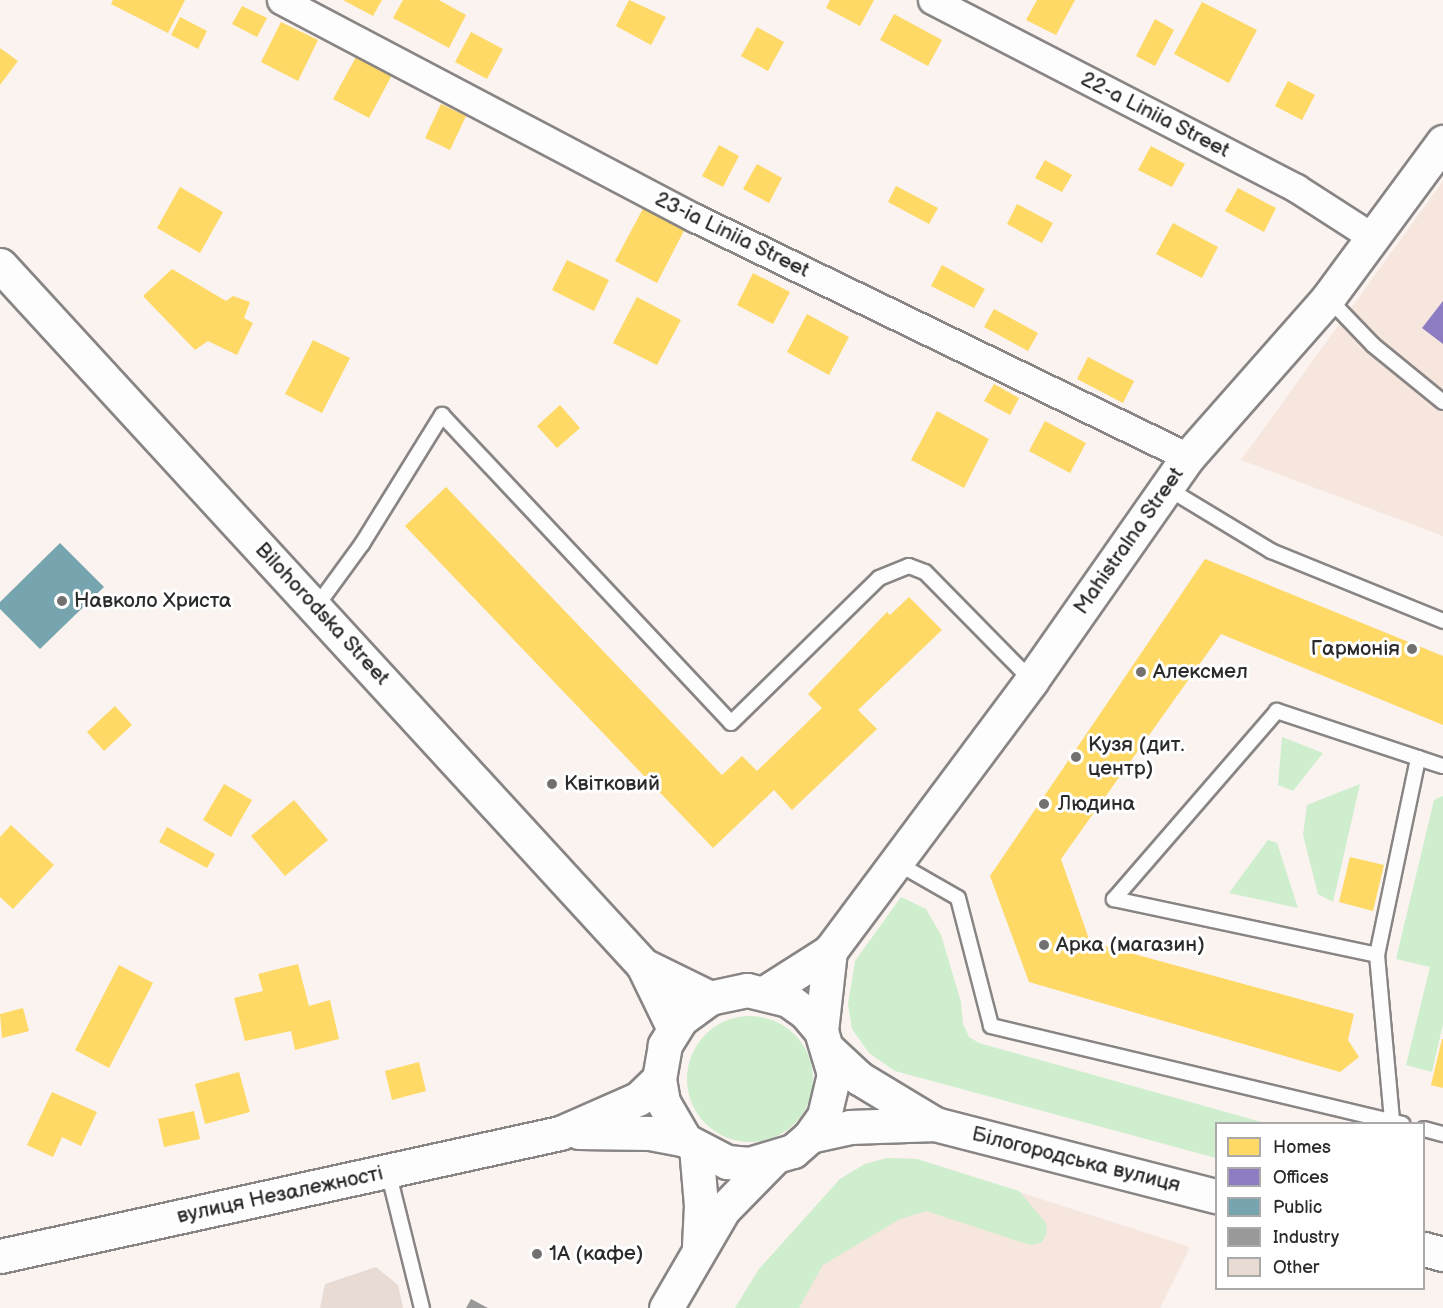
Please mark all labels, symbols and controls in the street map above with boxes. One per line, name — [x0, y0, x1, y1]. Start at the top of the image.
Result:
street label: 22-a Liniia Street — [1076, 67, 1234, 163]
street label: 23-ia Liniia Street — [651, 187, 813, 283]
street label: Mahistralna Street — [1069, 462, 1189, 620]
street label: Bilohorodska Street — [249, 537, 395, 691]
place label: Навколо Христа — [74, 588, 231, 614]
marker: Навколо Христа — [55, 594, 69, 608]
place label: Гармонія — [1311, 636, 1400, 662]
marker: Гармонія — [1405, 642, 1419, 656]
place label: Алексмел — [1153, 659, 1248, 685]
marker: Алексмел — [1134, 665, 1148, 679]
place label: Кузя (дит. центр) — [1088, 732, 1185, 782]
marker: Кузя (дит. центр) — [1069, 750, 1083, 764]
place label: Квітковий — [564, 771, 660, 797]
marker: Квітковий — [545, 777, 559, 791]
place label: Людина — [1058, 791, 1135, 817]
marker: Людина — [1035, 795, 1053, 813]
place label: Арка (магазин) — [1056, 932, 1205, 958]
marker: Арка (магазин) — [1037, 938, 1051, 952]
street label: Білогородська вулиця — [969, 1122, 1183, 1198]
legend — [1215, 1122, 1425, 1290]
text: Homes — [1273, 1137, 1331, 1158]
street label: вулиця Незалежності — [175, 1161, 385, 1229]
text: Offices — [1273, 1167, 1329, 1188]
text: Public — [1273, 1197, 1322, 1218]
text: Industry — [1273, 1227, 1339, 1248]
place label: 1А (кафе) — [549, 1241, 643, 1267]
marker: 1А (кафе) — [530, 1247, 544, 1261]
text: Other — [1273, 1257, 1319, 1278]

